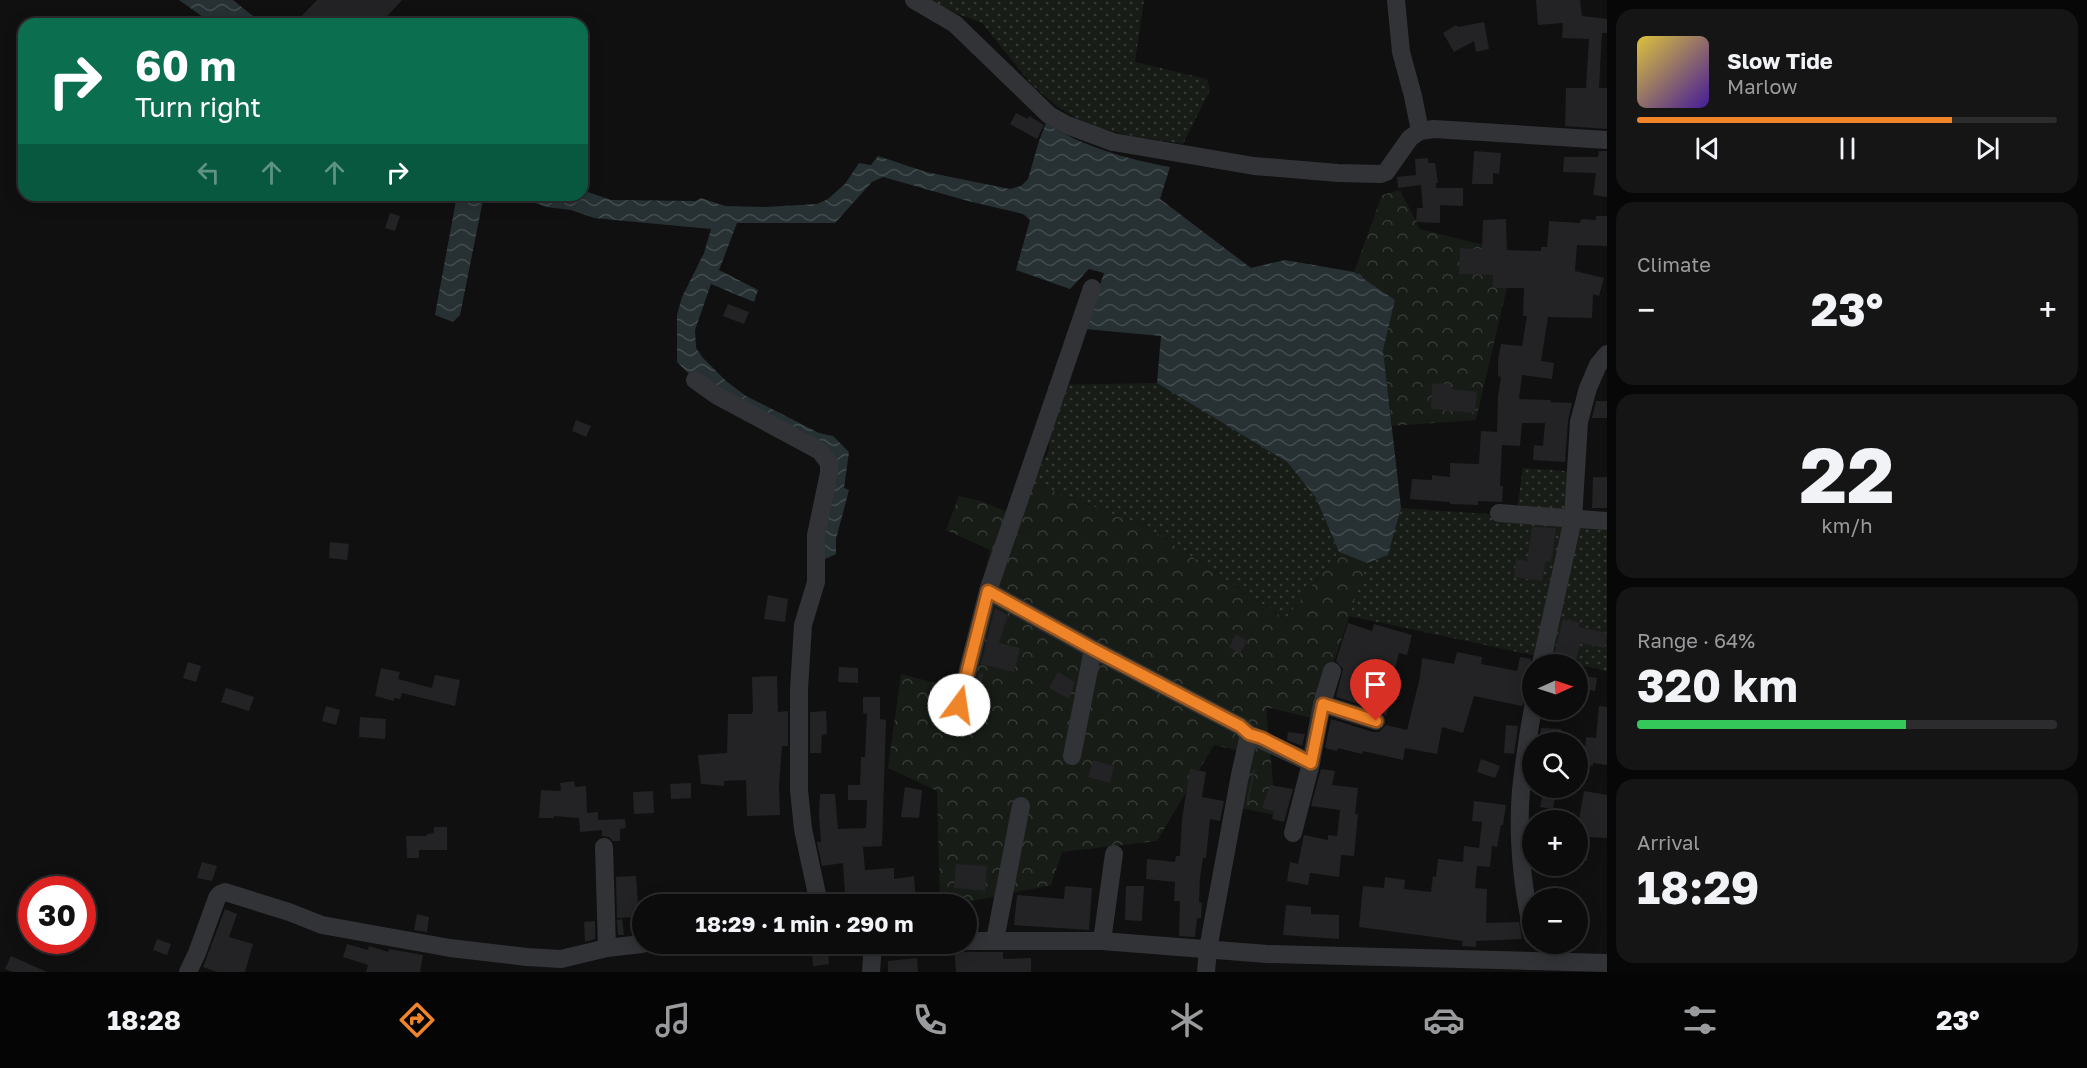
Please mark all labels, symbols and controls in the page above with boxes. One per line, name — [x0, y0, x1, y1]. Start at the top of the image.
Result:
text: 60 m — [135, 40, 236, 90]
icon: right — [36, 42, 114, 120]
text: Slow Tide — [1727, 47, 1833, 74]
text: Marlow — [1727, 74, 1798, 98]
text: Turn right — [135, 91, 261, 123]
icon: previous — [1691, 132, 1724, 165]
icon: pause — [1831, 132, 1864, 165]
icon: next — [1971, 132, 2004, 165]
icon: left — [192, 156, 225, 189]
icon: ahead — [255, 156, 288, 189]
icon: ahead — [318, 156, 351, 189]
icon: right — [381, 156, 414, 189]
text: Climate — [1637, 252, 1711, 276]
text: 23° — [1811, 282, 1883, 336]
text: − — [1637, 290, 1655, 329]
text: + — [2039, 290, 2057, 329]
text: 22 — [1799, 427, 1895, 520]
text: km/h — [1822, 513, 1872, 537]
text: Range · 64% — [1637, 628, 1755, 652]
north arrow — [1522, 654, 1588, 720]
map controls — [1522, 654, 1588, 954]
text: 320 km — [1637, 658, 1798, 712]
pin — [1350, 659, 1401, 721]
icon: arrive — [1359, 668, 1392, 701]
position arrow — [927, 673, 991, 737]
button: search — [1522, 732, 1588, 798]
button: + — [1522, 810, 1588, 876]
text: Arrival — [1637, 830, 1700, 854]
text: 18:29 — [1637, 860, 1759, 914]
speed limit sign: 30 — [18, 876, 96, 954]
button: − — [1522, 888, 1588, 954]
text: 18:29 · 1 min · 290 m — [696, 910, 913, 937]
icon: directions — [396, 999, 438, 1041]
icon: music — [652, 999, 694, 1041]
icon: phone — [909, 999, 951, 1041]
icon: climate — [1166, 999, 1208, 1041]
icon: car — [1423, 999, 1465, 1041]
icon: filters — [1679, 999, 1721, 1041]
text: 18:28 — [107, 1004, 181, 1036]
text: 23° — [1936, 1004, 1980, 1036]

